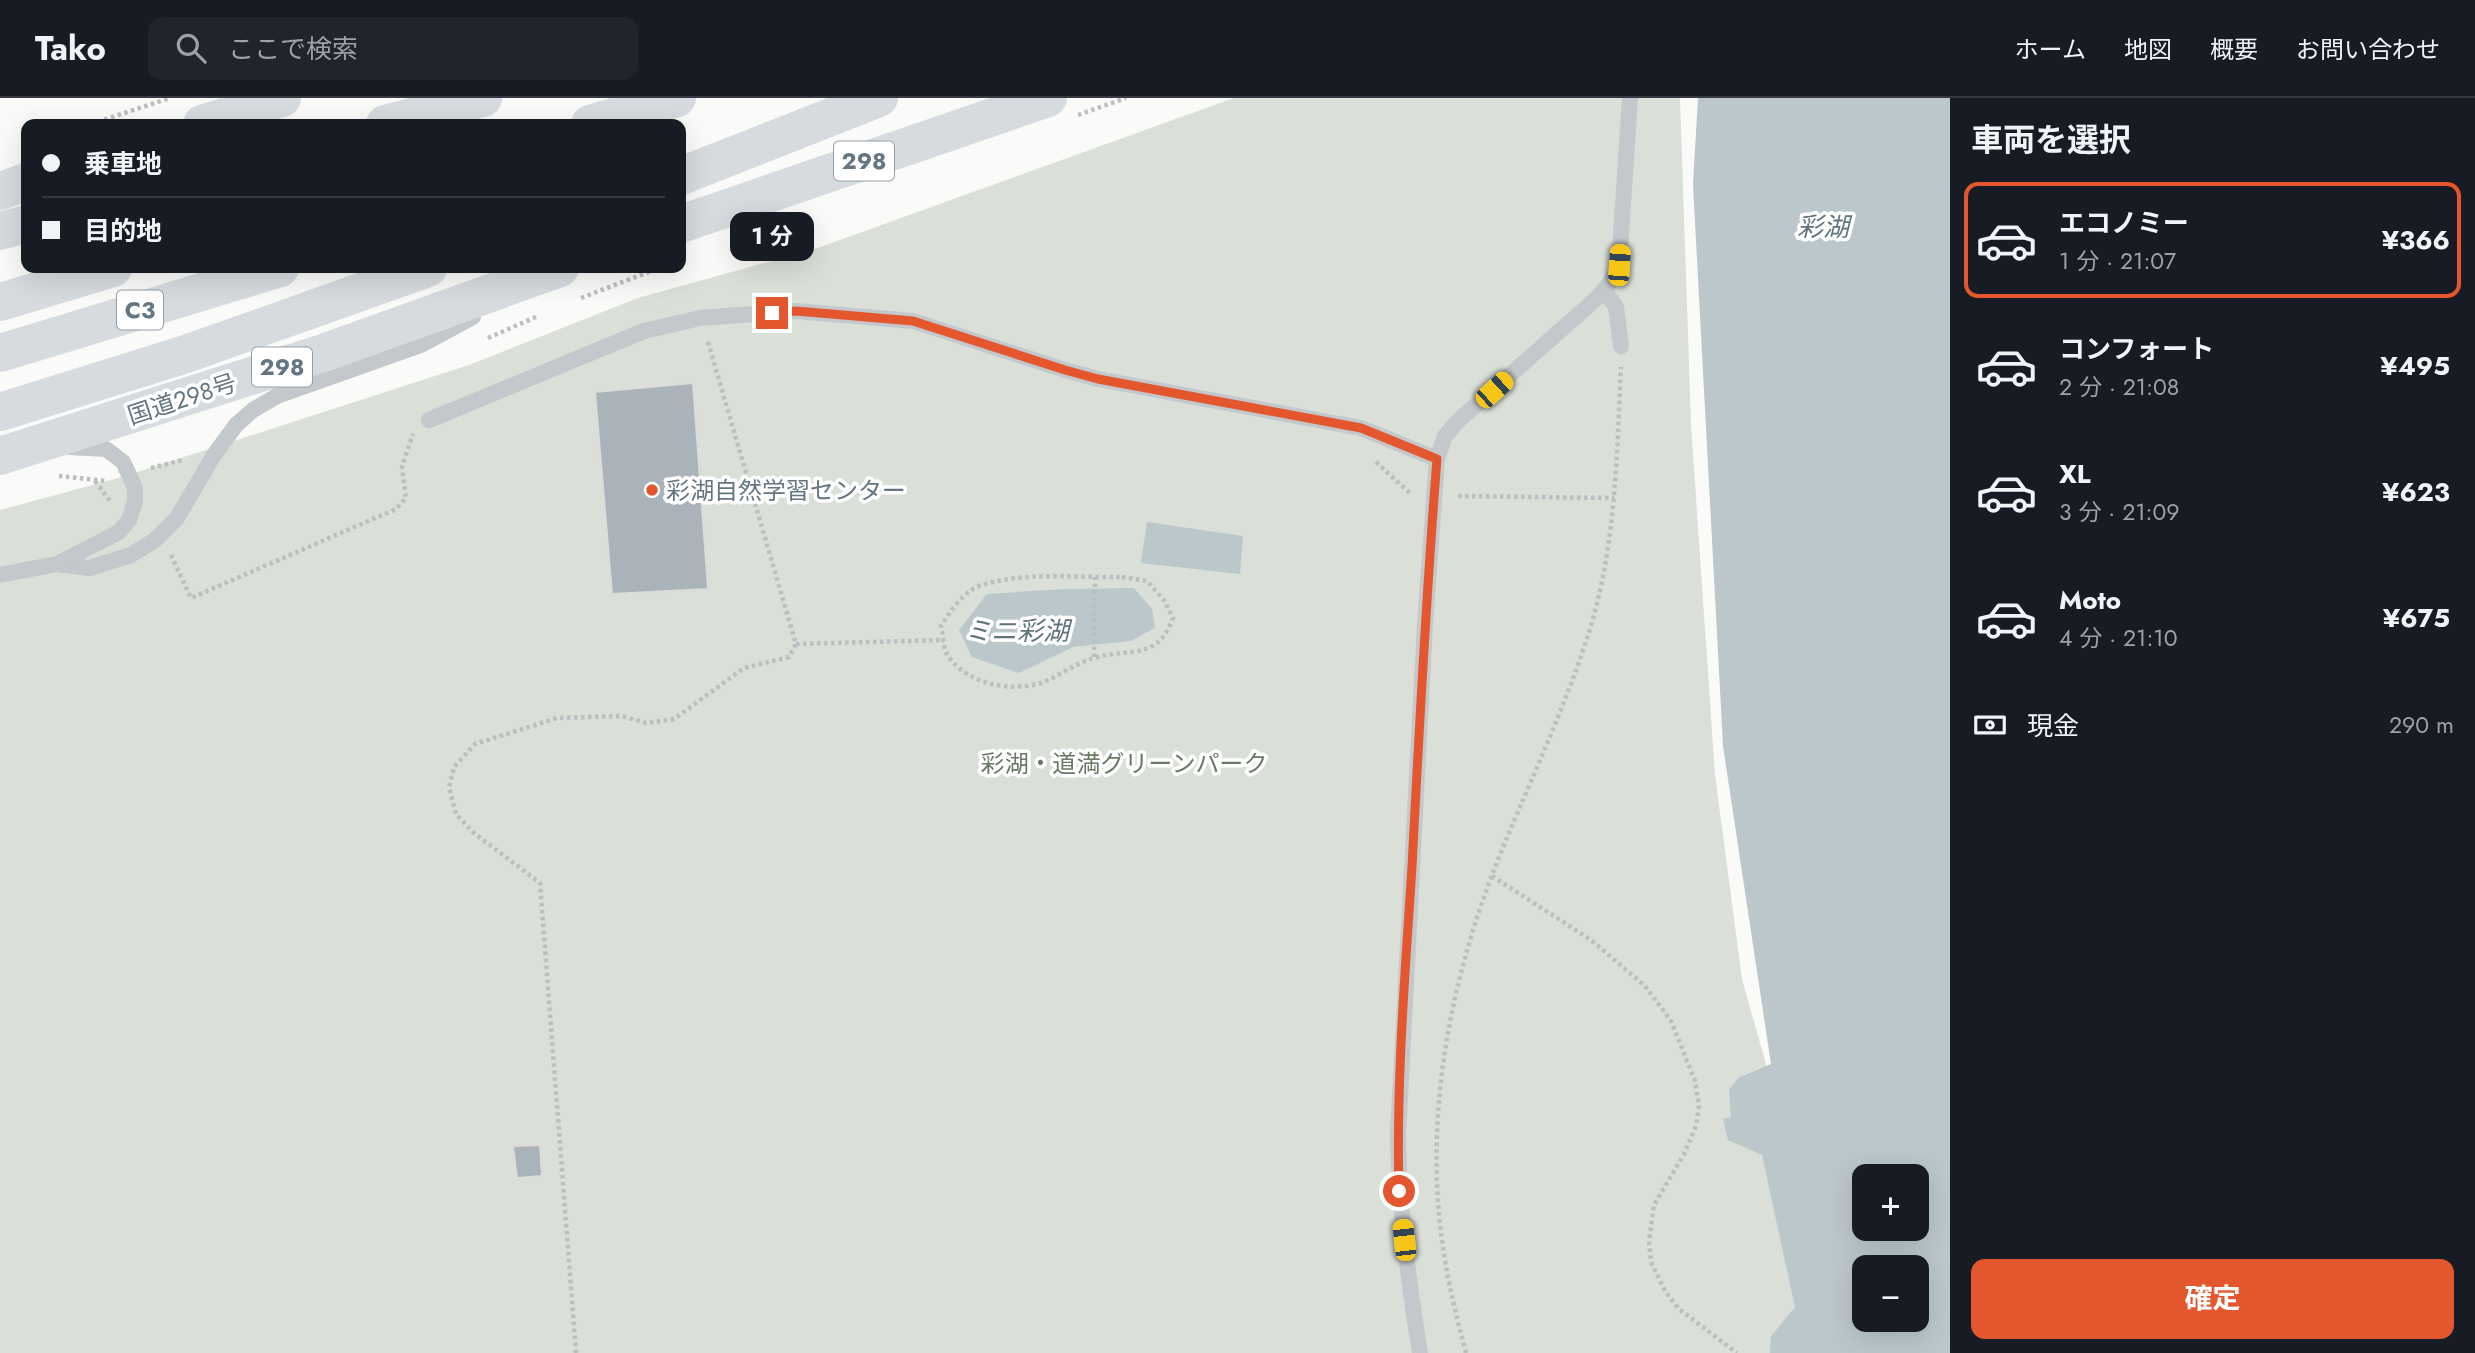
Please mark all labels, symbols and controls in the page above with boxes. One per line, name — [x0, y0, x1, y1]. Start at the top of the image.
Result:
search box — [148, 17, 638, 80]
text: Tako — [35, 25, 106, 72]
icon: search — [172, 29, 210, 67]
text: ここで検索 — [228, 30, 358, 68]
text: ホーム — [2015, 32, 2086, 67]
text: 地図 — [2124, 32, 2172, 67]
text: 概要 — [2210, 32, 2258, 67]
text: お問い合わせ — [2296, 32, 2440, 67]
text: 車両を選択 — [1971, 117, 2131, 163]
road number: 298 — [834, 142, 894, 180]
text: 乗車地 — [84, 145, 162, 183]
text: エコノミー — [2059, 204, 2189, 242]
water label: 彩湖 — [1797, 208, 1853, 246]
icon: car — [1975, 209, 2038, 272]
text: 目的地 — [84, 212, 162, 250]
callout: 1 分 — [730, 212, 814, 260]
text: 1 分 — [751, 219, 793, 253]
text: ¥366 — [2382, 221, 2450, 259]
car — [1608, 243, 1631, 287]
text: 1 分 · 21:07 — [2059, 244, 2176, 278]
road number: C3 — [117, 290, 163, 330]
route end — [756, 297, 788, 329]
text: コンフォート — [2059, 330, 2214, 368]
icon: car — [1975, 335, 2038, 398]
text: ¥495 — [2380, 347, 2450, 385]
road number: 298 — [252, 348, 312, 386]
street label: 国道298号 — [123, 365, 241, 433]
car — [1472, 368, 1517, 412]
text: 2 分 · 21:08 — [2059, 370, 2179, 404]
text: XL — [2059, 455, 2091, 493]
icon: car — [1975, 461, 2038, 524]
place label: 彩湖自然学習センター — [666, 473, 906, 508]
text: ¥623 — [2382, 473, 2450, 511]
marker: 彩湖自然学習センター — [644, 482, 660, 498]
text: 3 分 · 21:09 — [2059, 495, 2180, 529]
text: Moto — [2059, 581, 2121, 619]
icon: car — [1975, 587, 2038, 650]
text: ¥675 — [2383, 599, 2450, 637]
water label: ミニ彩湖 — [965, 612, 1073, 650]
text: 4 分 · 21:10 — [2059, 621, 2178, 655]
icon: cash — [1971, 706, 2009, 744]
text: 現金 — [2027, 707, 2079, 745]
text: 290 m — [2389, 708, 2454, 742]
park label: 彩湖・道満グリーンパーク — [981, 746, 1267, 781]
map controls — [1852, 1164, 1929, 1332]
button: + — [1852, 1164, 1929, 1241]
route start — [1383, 1175, 1415, 1207]
car — [1392, 1218, 1417, 1262]
button: − — [1852, 1255, 1929, 1332]
button: 確定 — [1971, 1259, 2454, 1339]

